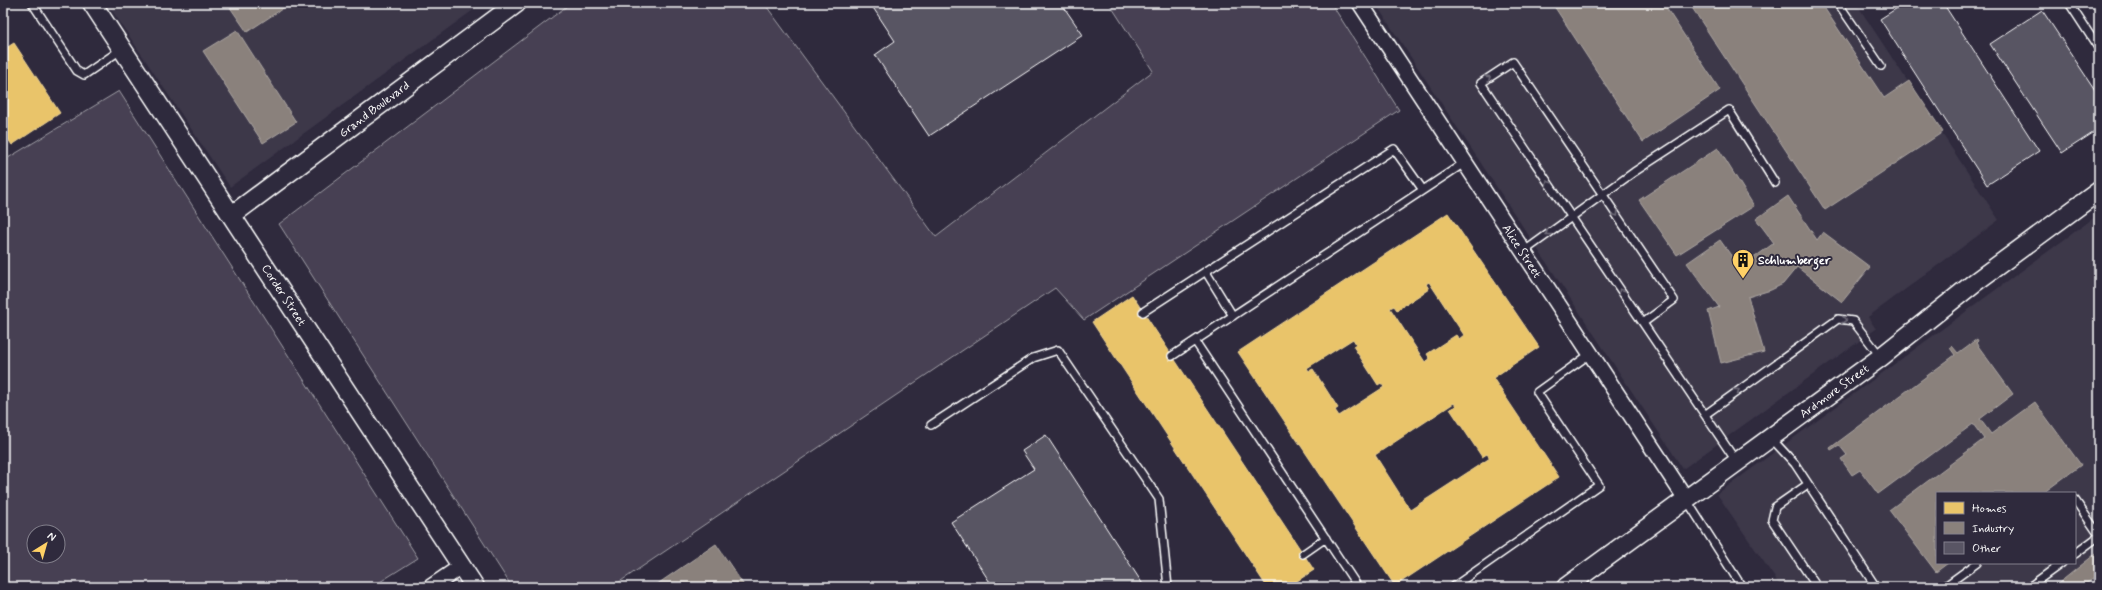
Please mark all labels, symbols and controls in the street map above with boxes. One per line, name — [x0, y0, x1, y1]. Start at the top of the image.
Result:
one-way arrow — [1484, 75, 1491, 83]
street label: Grand Boulevard — [336, 78, 413, 142]
one-way arrow — [1546, 181, 1553, 188]
one-way arrow — [1611, 210, 1618, 217]
street label: Alice Street — [1498, 222, 1545, 282]
one-way arrow — [1546, 229, 1553, 236]
building icon: Schlumberger — [1730, 247, 1756, 280]
place label: Schlumberger — [1758, 253, 1831, 270]
street label: Corder Street — [257, 262, 309, 330]
one-way arrow — [1618, 288, 1626, 295]
one-way arrow — [1841, 315, 1847, 324]
street label: Ardmore Street — [1797, 361, 1873, 422]
one-way arrow — [1733, 389, 1740, 396]
legend — [1936, 492, 2076, 564]
text: Homes — [1972, 501, 2007, 517]
text: Industry — [1972, 521, 2014, 537]
north arrow — [26, 524, 66, 564]
text: N — [44, 529, 59, 545]
text: Other — [1972, 541, 2001, 557]

